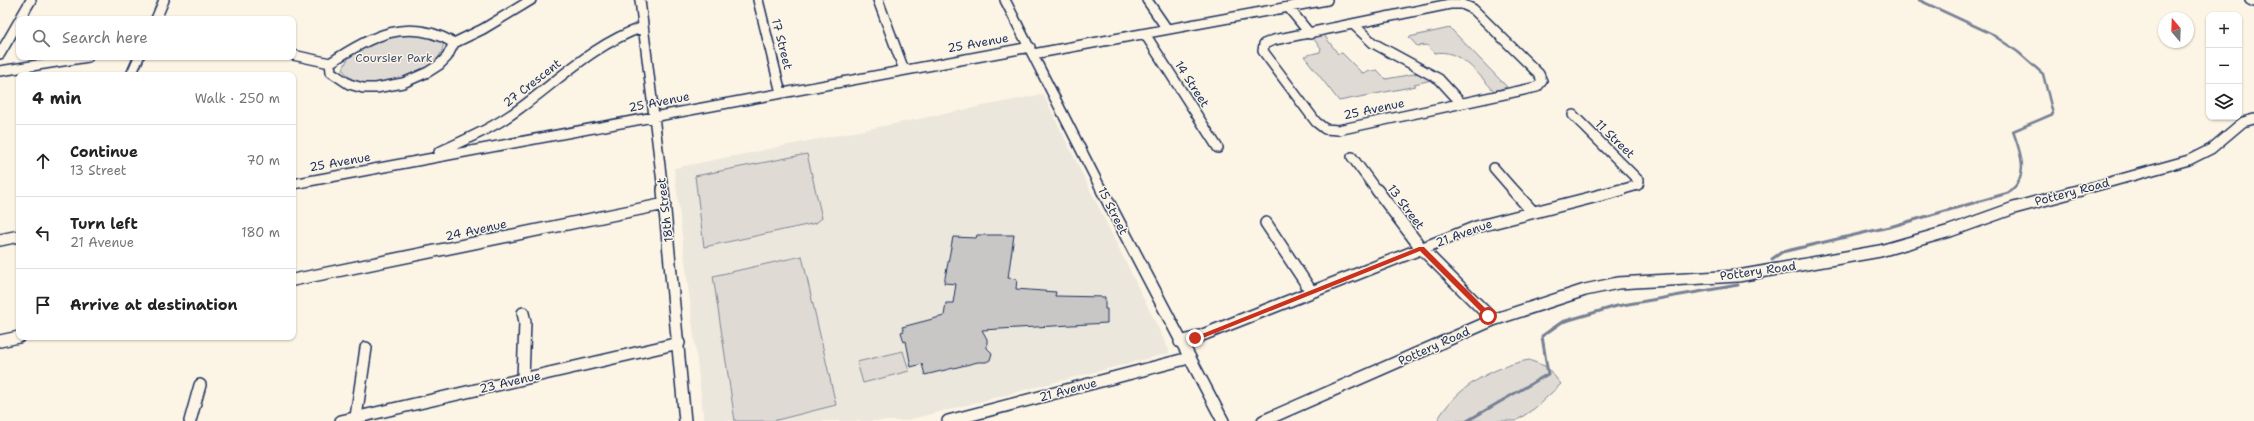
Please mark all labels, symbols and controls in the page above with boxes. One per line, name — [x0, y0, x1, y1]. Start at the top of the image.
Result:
north arrow — [2158, 12, 2194, 48]
map controls — [2206, 12, 2242, 120]
button: + — [2206, 12, 2242, 48]
search box — [16, 16, 296, 60]
street label: 17 Street — [768, 17, 796, 71]
icon: search — [30, 27, 52, 49]
text: Search here — [62, 28, 148, 48]
street label: 25 Avenue — [946, 30, 1010, 56]
button: − — [2206, 48, 2242, 84]
park label: Coursier Park — [355, 50, 433, 66]
street label: 27 Crescent — [500, 55, 564, 111]
street label: 14 Street — [1171, 58, 1213, 110]
button: layers — [2206, 84, 2242, 120]
text: 4 min — [32, 87, 82, 109]
street label: 25 Avenue — [627, 88, 691, 116]
text: Walk · 250 m — [195, 90, 280, 107]
street label: 25 Avenue — [1342, 95, 1406, 123]
street label: 11 Street — [1592, 116, 1638, 162]
text: Continue — [70, 142, 138, 162]
street label: 25 Avenue — [308, 149, 372, 175]
icon: ahead — [32, 150, 54, 172]
text: 70 m — [246, 152, 280, 169]
text: 13 Street — [70, 162, 127, 179]
street label: Pottery Road — [2033, 174, 2111, 210]
street label: 18th Street — [653, 177, 677, 243]
street label: 13 Street — [1384, 181, 1428, 233]
street label: 15 Street — [1094, 184, 1132, 238]
text: Turn left — [70, 214, 138, 234]
street label: 21 Avenue — [1433, 215, 1495, 251]
street label: 24 Avenue — [444, 216, 508, 244]
icon: left — [32, 222, 54, 244]
text: 180 m — [241, 224, 280, 241]
text: 21 Avenue — [70, 234, 134, 251]
street label: Pottery Road — [1719, 258, 1797, 284]
icon: arrive — [32, 294, 54, 316]
text: Arrive at destination — [70, 295, 238, 315]
route start — [1479, 307, 1497, 325]
street label: Pottery Road — [1396, 323, 1473, 369]
route end — [1186, 329, 1204, 347]
street label: 23 Avenue — [478, 367, 542, 397]
street label: 21 Avenue — [1037, 375, 1099, 405]

